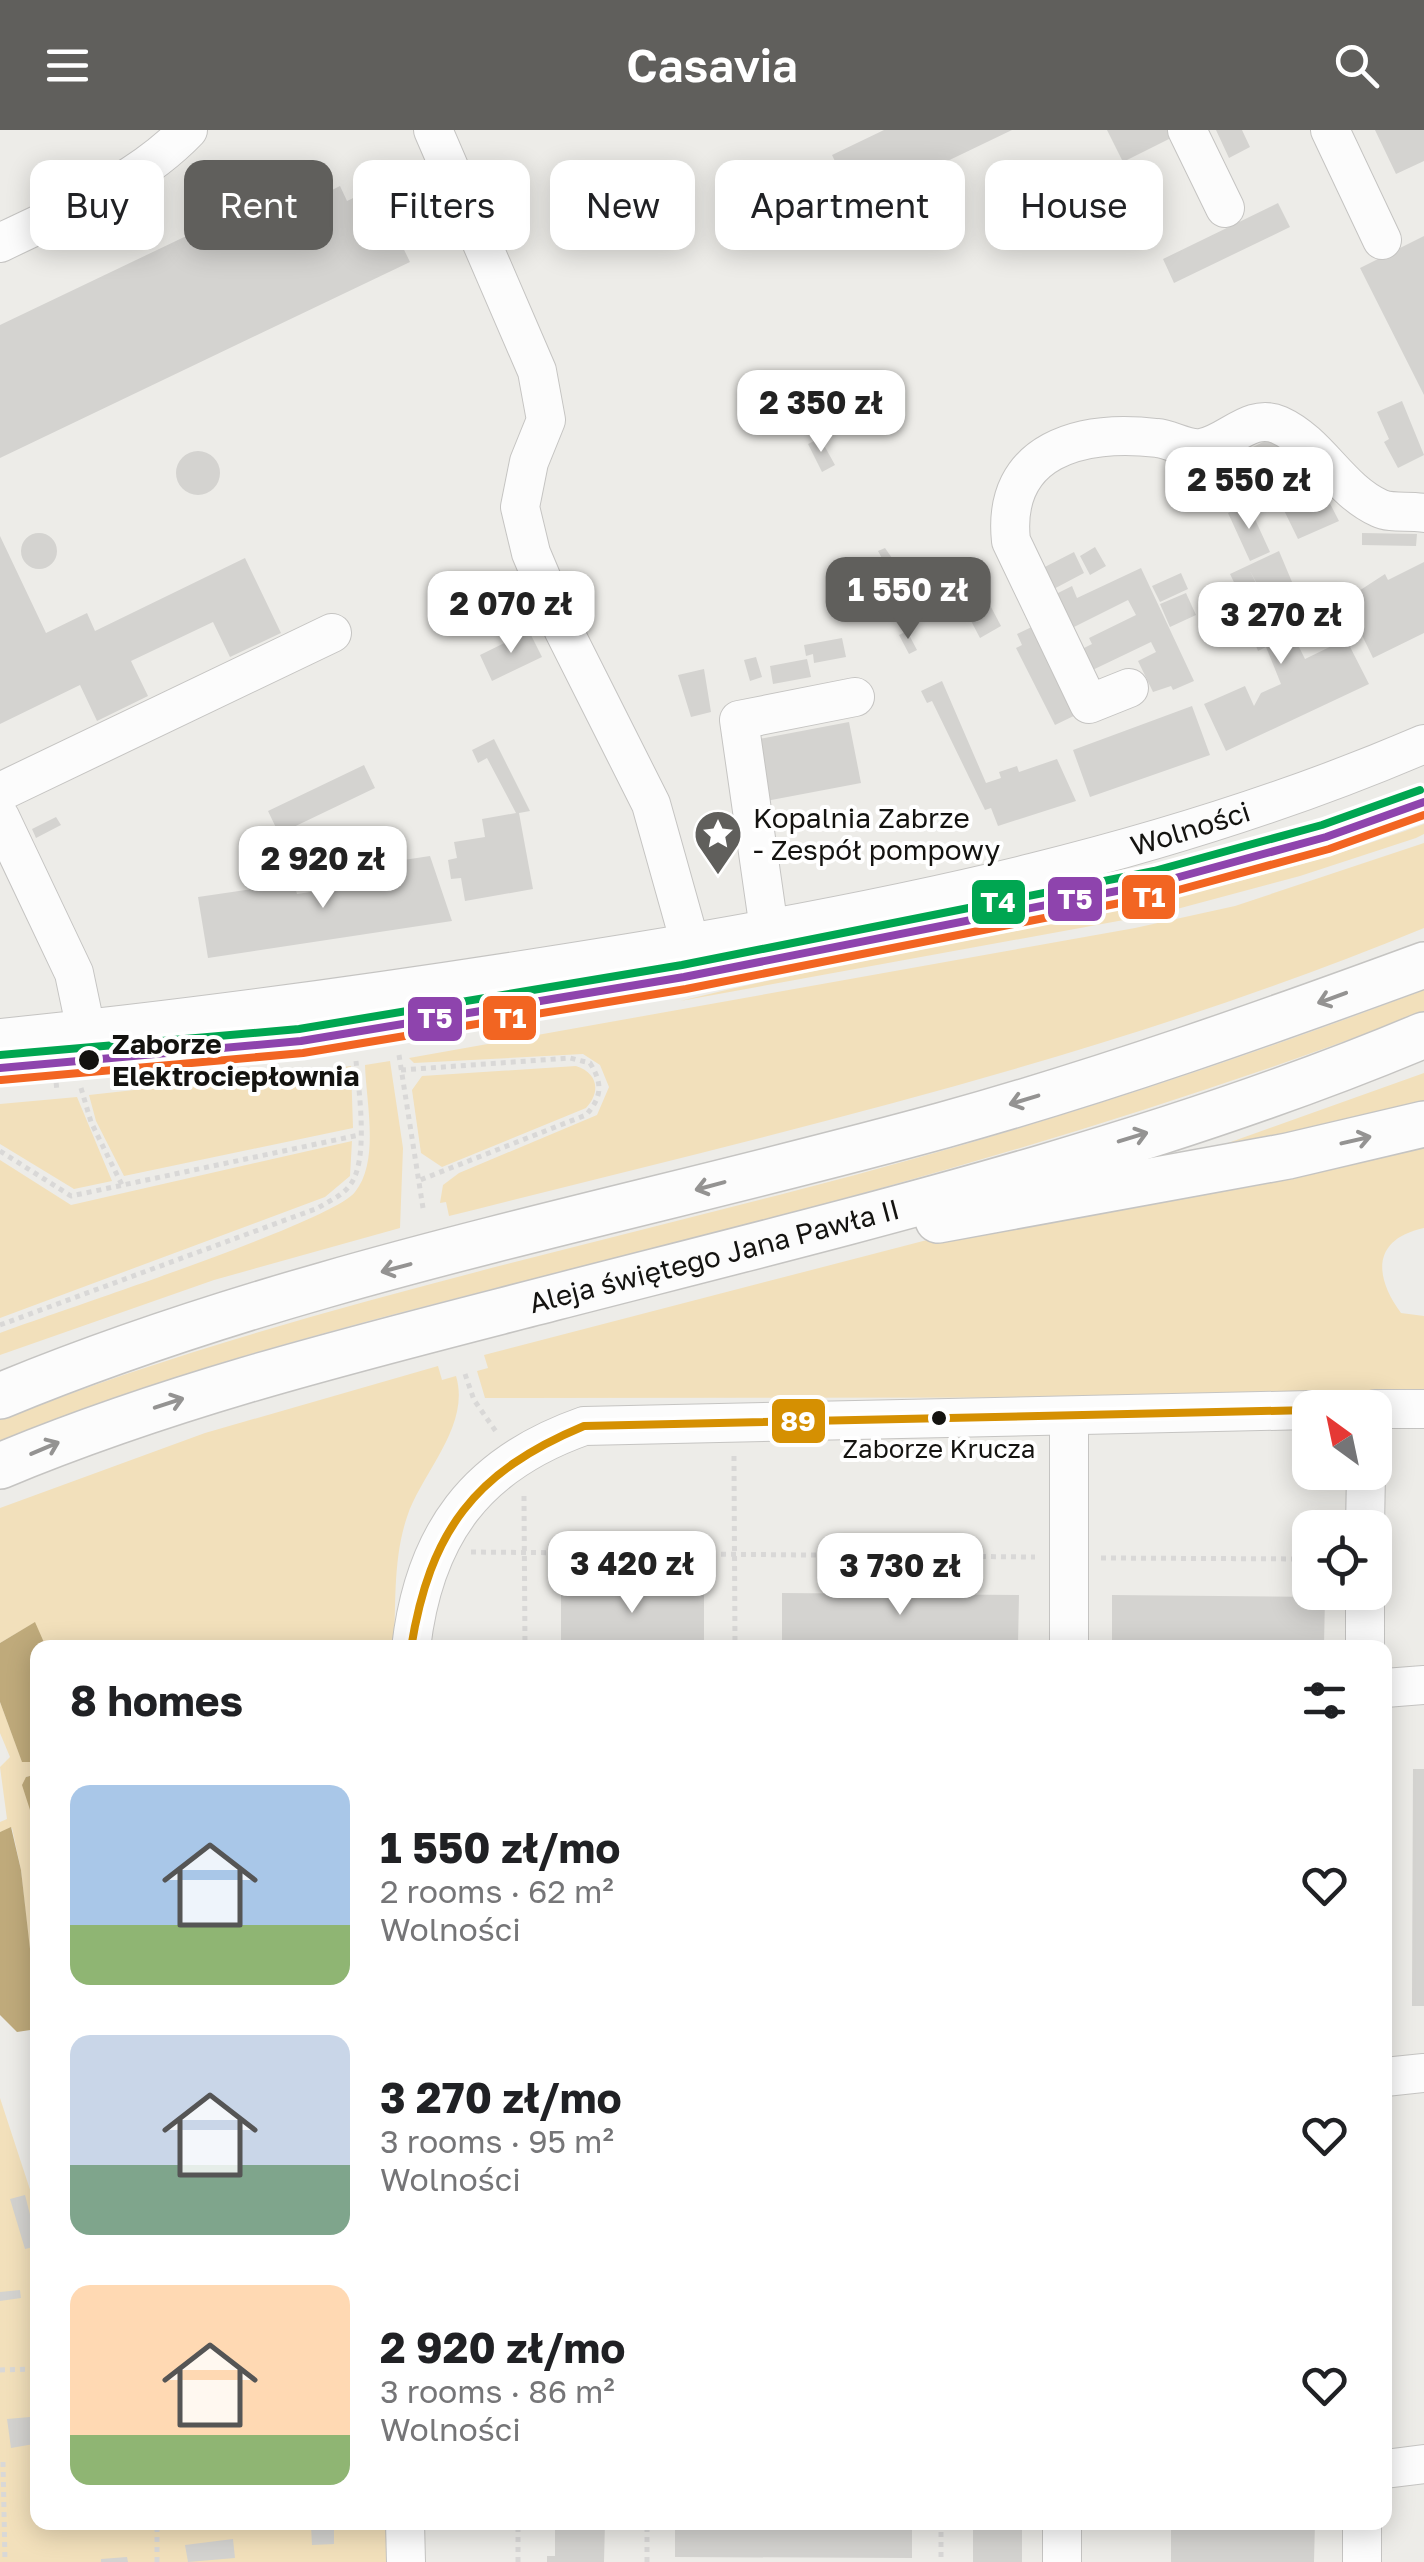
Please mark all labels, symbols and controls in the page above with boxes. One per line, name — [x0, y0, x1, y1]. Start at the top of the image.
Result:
icon: menu — [40, 38, 95, 93]
text: Casavia — [626, 38, 798, 92]
icon: search — [1329, 38, 1384, 93]
chip: Buy — [30, 160, 164, 250]
chip: Rent — [184, 160, 333, 250]
chip: Filters — [353, 160, 530, 250]
chip: New — [550, 160, 695, 250]
chip: Apartment — [715, 160, 965, 250]
chip: House — [985, 160, 1163, 250]
pin: 2 350 zł — [718, 370, 924, 455]
text: 2 350 zł — [759, 383, 883, 421]
pin: 2 550 zł — [1146, 447, 1352, 532]
text: 2 550 zł — [1187, 460, 1311, 498]
pin: 1 550 zł — [805, 557, 1011, 642]
text: 1 550 zł — [848, 570, 968, 608]
pin: 2 070 zł — [408, 571, 614, 656]
pin: 3 270 zł — [1178, 582, 1384, 667]
text: 2 070 zł — [450, 584, 572, 622]
text: 3 270 zł — [1220, 595, 1342, 633]
street label: Wolności — [1126, 794, 1254, 862]
place label: Kopalnia Zabrze - Zespół pompowy — [753, 801, 1001, 866]
place icon: Kopalnia Zabrze - Zespół pompowy — [692, 808, 744, 876]
pin: 2 920 zł — [220, 826, 426, 911]
text: 2 920 zł — [261, 839, 385, 877]
line badge: T1 — [1120, 873, 1177, 921]
line badge: T5 — [1046, 875, 1104, 923]
line badge: T4 — [970, 878, 1027, 926]
text: T1 — [1133, 880, 1165, 913]
text: T5 — [1057, 882, 1093, 915]
text: T4 — [980, 885, 1016, 918]
one-way arrow — [1318, 990, 1349, 1008]
line badge: T1 — [481, 994, 538, 1042]
line badge: T5 — [406, 995, 464, 1043]
text: T5 — [417, 1001, 453, 1034]
text: T1 — [494, 1001, 526, 1034]
place label: Zaborze Elektrociepłownia — [112, 1027, 359, 1092]
marker: Zaborze Elektrociepłownia — [76, 1047, 102, 1073]
one-way arrow — [1009, 1092, 1040, 1110]
one-way arrow — [1117, 1127, 1149, 1145]
one-way arrow — [1339, 1130, 1371, 1148]
one-way arrow — [695, 1177, 726, 1196]
street label: Aleja świętego Jana Pawła II — [525, 1192, 903, 1319]
one-way arrow — [381, 1260, 412, 1279]
north arrow — [1292, 1390, 1392, 1490]
map controls — [1292, 1390, 1392, 1610]
one-way arrow — [153, 1392, 184, 1410]
line badge: 89 — [770, 1397, 827, 1445]
text: 89 — [780, 1404, 816, 1437]
marker: Zaborze Krucza — [929, 1408, 949, 1428]
place label: Zaborze Krucza — [842, 1433, 1036, 1464]
one-way arrow — [29, 1437, 60, 1455]
button: locate — [1292, 1510, 1392, 1610]
pin: 3 420 zł — [529, 1531, 735, 1616]
pin: 3 730 zł — [797, 1533, 1003, 1618]
text: 3 420 zł — [570, 1544, 694, 1582]
text: 3 730 zł — [839, 1546, 961, 1584]
icon: filters — [1297, 1673, 1352, 1728]
text: 8 homes — [70, 1675, 243, 1725]
text: 1 550 zł/mo — [380, 1822, 620, 1872]
icon: home — [150, 1825, 270, 1945]
icon: heart — [1297, 1858, 1352, 1913]
text: 2 rooms · 62 m² — [380, 1872, 614, 1910]
text: Wolności — [380, 1910, 521, 1948]
text: 3 270 zł/mo — [380, 2072, 622, 2122]
icon: home — [150, 2075, 270, 2195]
icon: heart — [1297, 2108, 1352, 2163]
text: 3 rooms · 95 m² — [380, 2122, 614, 2160]
text: Wolności — [380, 2160, 521, 2198]
text: 2 920 zł/mo — [380, 2322, 626, 2372]
icon: home — [150, 2325, 270, 2445]
icon: heart — [1297, 2358, 1352, 2413]
text: 3 rooms · 86 m² — [380, 2372, 615, 2410]
text: Wolności — [380, 2410, 521, 2448]

